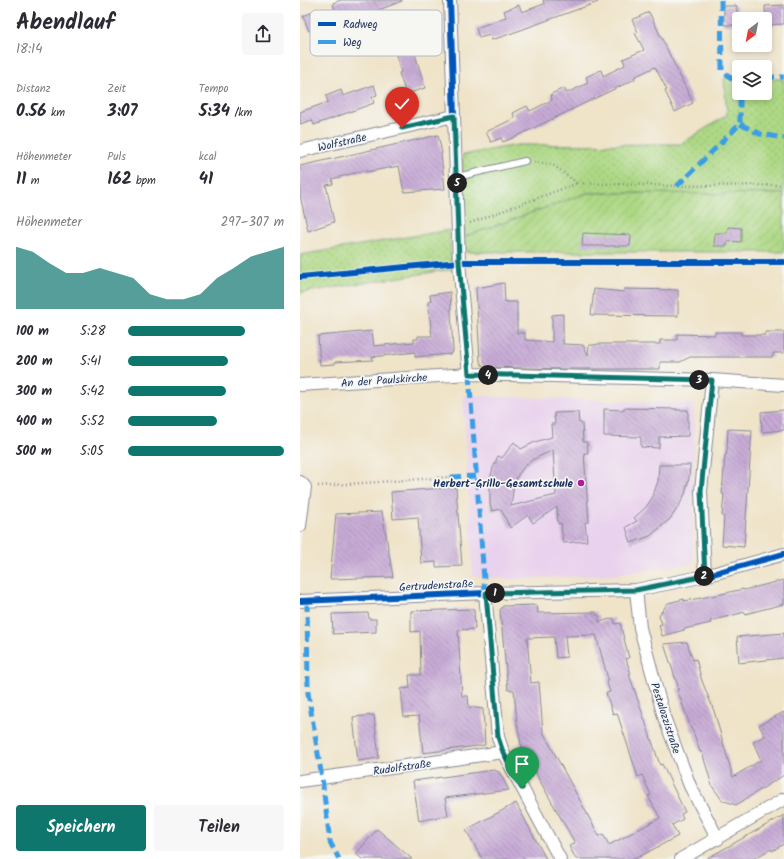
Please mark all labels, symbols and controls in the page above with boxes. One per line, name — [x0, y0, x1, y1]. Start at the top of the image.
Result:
text: Abendlauf — [16, 6, 114, 41]
legend — [310, 10, 442, 56]
north arrow — [732, 12, 772, 52]
map controls — [732, 12, 772, 100]
button: share — [242, 13, 284, 55]
text: Radweg — [343, 16, 378, 34]
text: Weg — [343, 34, 362, 52]
text: 18:14 — [16, 39, 42, 60]
button: layers — [732, 60, 772, 100]
text: Distanz — [16, 80, 51, 98]
text: Zeit — [107, 80, 126, 98]
text: Tempo — [199, 80, 229, 98]
pin — [385, 87, 419, 128]
icon: check — [391, 93, 413, 115]
text: 0.56 — [16, 98, 47, 125]
text: 3:07 — [107, 98, 138, 125]
text: 5:34 — [199, 98, 230, 125]
text: km — [47, 104, 65, 122]
text: /km — [230, 104, 252, 122]
street label: Wolfstraße — [316, 129, 368, 157]
text: Höhenmeter — [16, 148, 72, 166]
text: Puls — [107, 148, 126, 166]
text: kcal — [199, 148, 217, 166]
text: 11 — [16, 166, 26, 193]
text: 162 — [107, 166, 132, 193]
text: 41 — [199, 166, 213, 193]
text: m — [26, 172, 39, 190]
text: bpm — [132, 172, 156, 190]
pin: 5 — [447, 173, 467, 193]
text: 5 — [454, 174, 460, 192]
text: Höhenmeter — [16, 212, 82, 233]
text: 297–307 m — [221, 212, 284, 233]
text: 100 m — [16, 321, 49, 342]
text: 5:28 — [80, 321, 106, 342]
text: 200 m — [16, 351, 53, 372]
text: 5:41 — [80, 351, 101, 372]
pin: 4 — [478, 365, 498, 385]
text: 4 — [485, 366, 491, 384]
street label: An der Paulskirche — [340, 369, 428, 393]
pin: 3 — [689, 370, 709, 390]
text: 3 — [696, 371, 702, 389]
text: 300 m — [16, 381, 52, 402]
text: 5:42 — [80, 381, 105, 402]
text: 400 m — [16, 411, 52, 432]
text: 5:52 — [80, 411, 105, 432]
text: 500 m — [16, 441, 52, 462]
text: 5:05 — [80, 441, 104, 462]
place label: Herbert-Grillo-Gesamtschule — [433, 475, 574, 493]
marker: Herbert-Grillo-Gesamtschule — [576, 478, 586, 488]
pin: 2 — [694, 566, 714, 586]
text: 2 — [701, 567, 707, 585]
street label: Gertrudenstraße — [399, 575, 473, 597]
pin: 1 — [485, 583, 505, 603]
text: 1 — [493, 584, 497, 602]
street label: Pestalozzistraße — [645, 680, 685, 756]
pin — [505, 747, 539, 788]
icon: arrive — [511, 753, 533, 775]
street label: Rudolfstraße — [372, 755, 432, 781]
button: Speichern — [16, 805, 146, 851]
button: Teilen — [154, 805, 284, 851]

